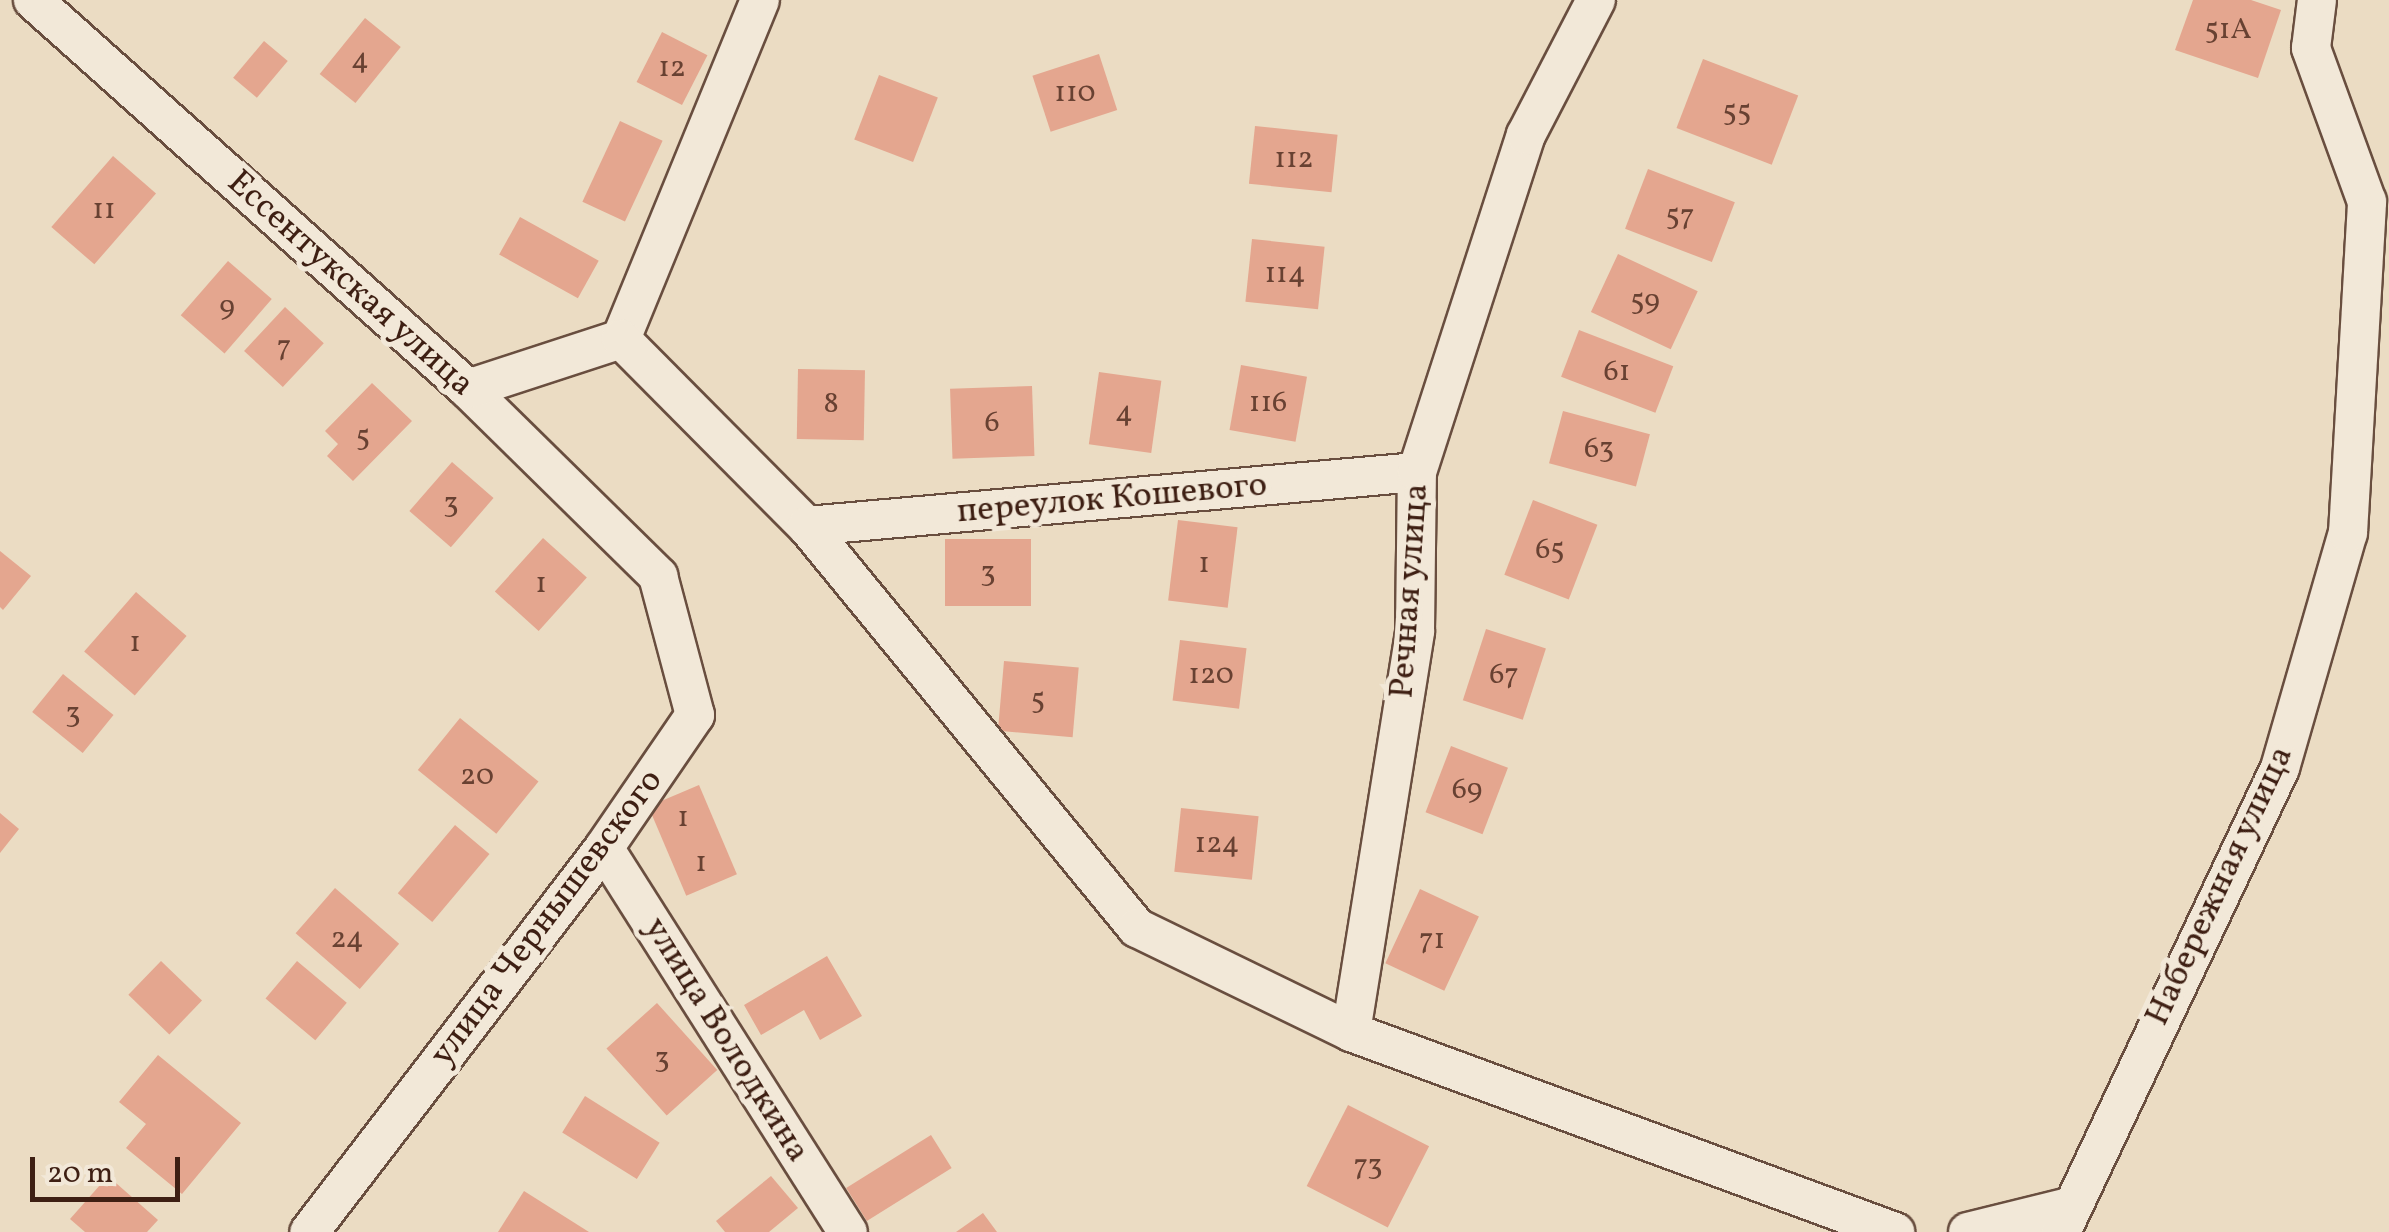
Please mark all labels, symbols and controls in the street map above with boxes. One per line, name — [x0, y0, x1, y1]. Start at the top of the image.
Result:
house number: 51А — [2204, 12, 2252, 48]
house number: 4 — [351, 42, 369, 78]
house number: 12 — [658, 50, 686, 86]
house number: 110 — [1054, 75, 1096, 111]
house number: 55 — [1723, 94, 1751, 130]
house number: 112 — [1274, 141, 1314, 177]
street label: Ессентукская улица — [217, 162, 483, 406]
house number: 11 — [92, 192, 116, 228]
house number: 57 — [1666, 198, 1694, 234]
house number: 114 — [1264, 256, 1306, 292]
house number: 59 — [1630, 283, 1660, 319]
house number: 9 — [219, 289, 235, 325]
house number: 7 — [277, 329, 291, 365]
house number: 61 — [1604, 354, 1630, 390]
house number: 116 — [1249, 385, 1287, 421]
house number: 8 — [823, 386, 839, 422]
house number: 4 — [1115, 395, 1133, 431]
house number: 6 — [984, 405, 1000, 441]
house number: 5 — [356, 419, 370, 455]
house number: 63 — [1584, 431, 1614, 467]
street label: переулок Кошевого — [955, 465, 1269, 533]
street label: Речная улица — [1382, 482, 1438, 700]
house number: 3 — [443, 486, 459, 522]
house number: 65 — [1535, 532, 1565, 568]
house number: 1 — [1198, 546, 1210, 582]
house number: 3 — [980, 555, 996, 591]
house number: 1 — [535, 566, 547, 602]
house number: 1 — [129, 625, 141, 661]
house number: 120 — [1188, 657, 1234, 693]
house number: 67 — [1489, 657, 1519, 693]
house number: 5 — [1031, 682, 1045, 718]
house number: 3 — [65, 696, 81, 732]
street label: Набережная улица — [2137, 739, 2303, 1033]
house number: 20 — [460, 758, 494, 794]
street label: улица Чернышевского — [422, 761, 672, 1075]
house number: 69 — [1452, 772, 1482, 808]
house number: 1 — [677, 800, 689, 836]
house number: 124 — [1195, 826, 1239, 862]
house number: 1 — [695, 845, 707, 881]
street label: улица Володкина — [634, 910, 818, 1170]
house number: 24 — [330, 921, 364, 957]
house number: 71 — [1419, 922, 1445, 958]
house number: 3 — [654, 1041, 670, 1077]
scale bar — [35, 1137, 185, 1199]
house number: 73 — [1353, 1148, 1383, 1184]
text: 20 m — [47, 1153, 113, 1195]

